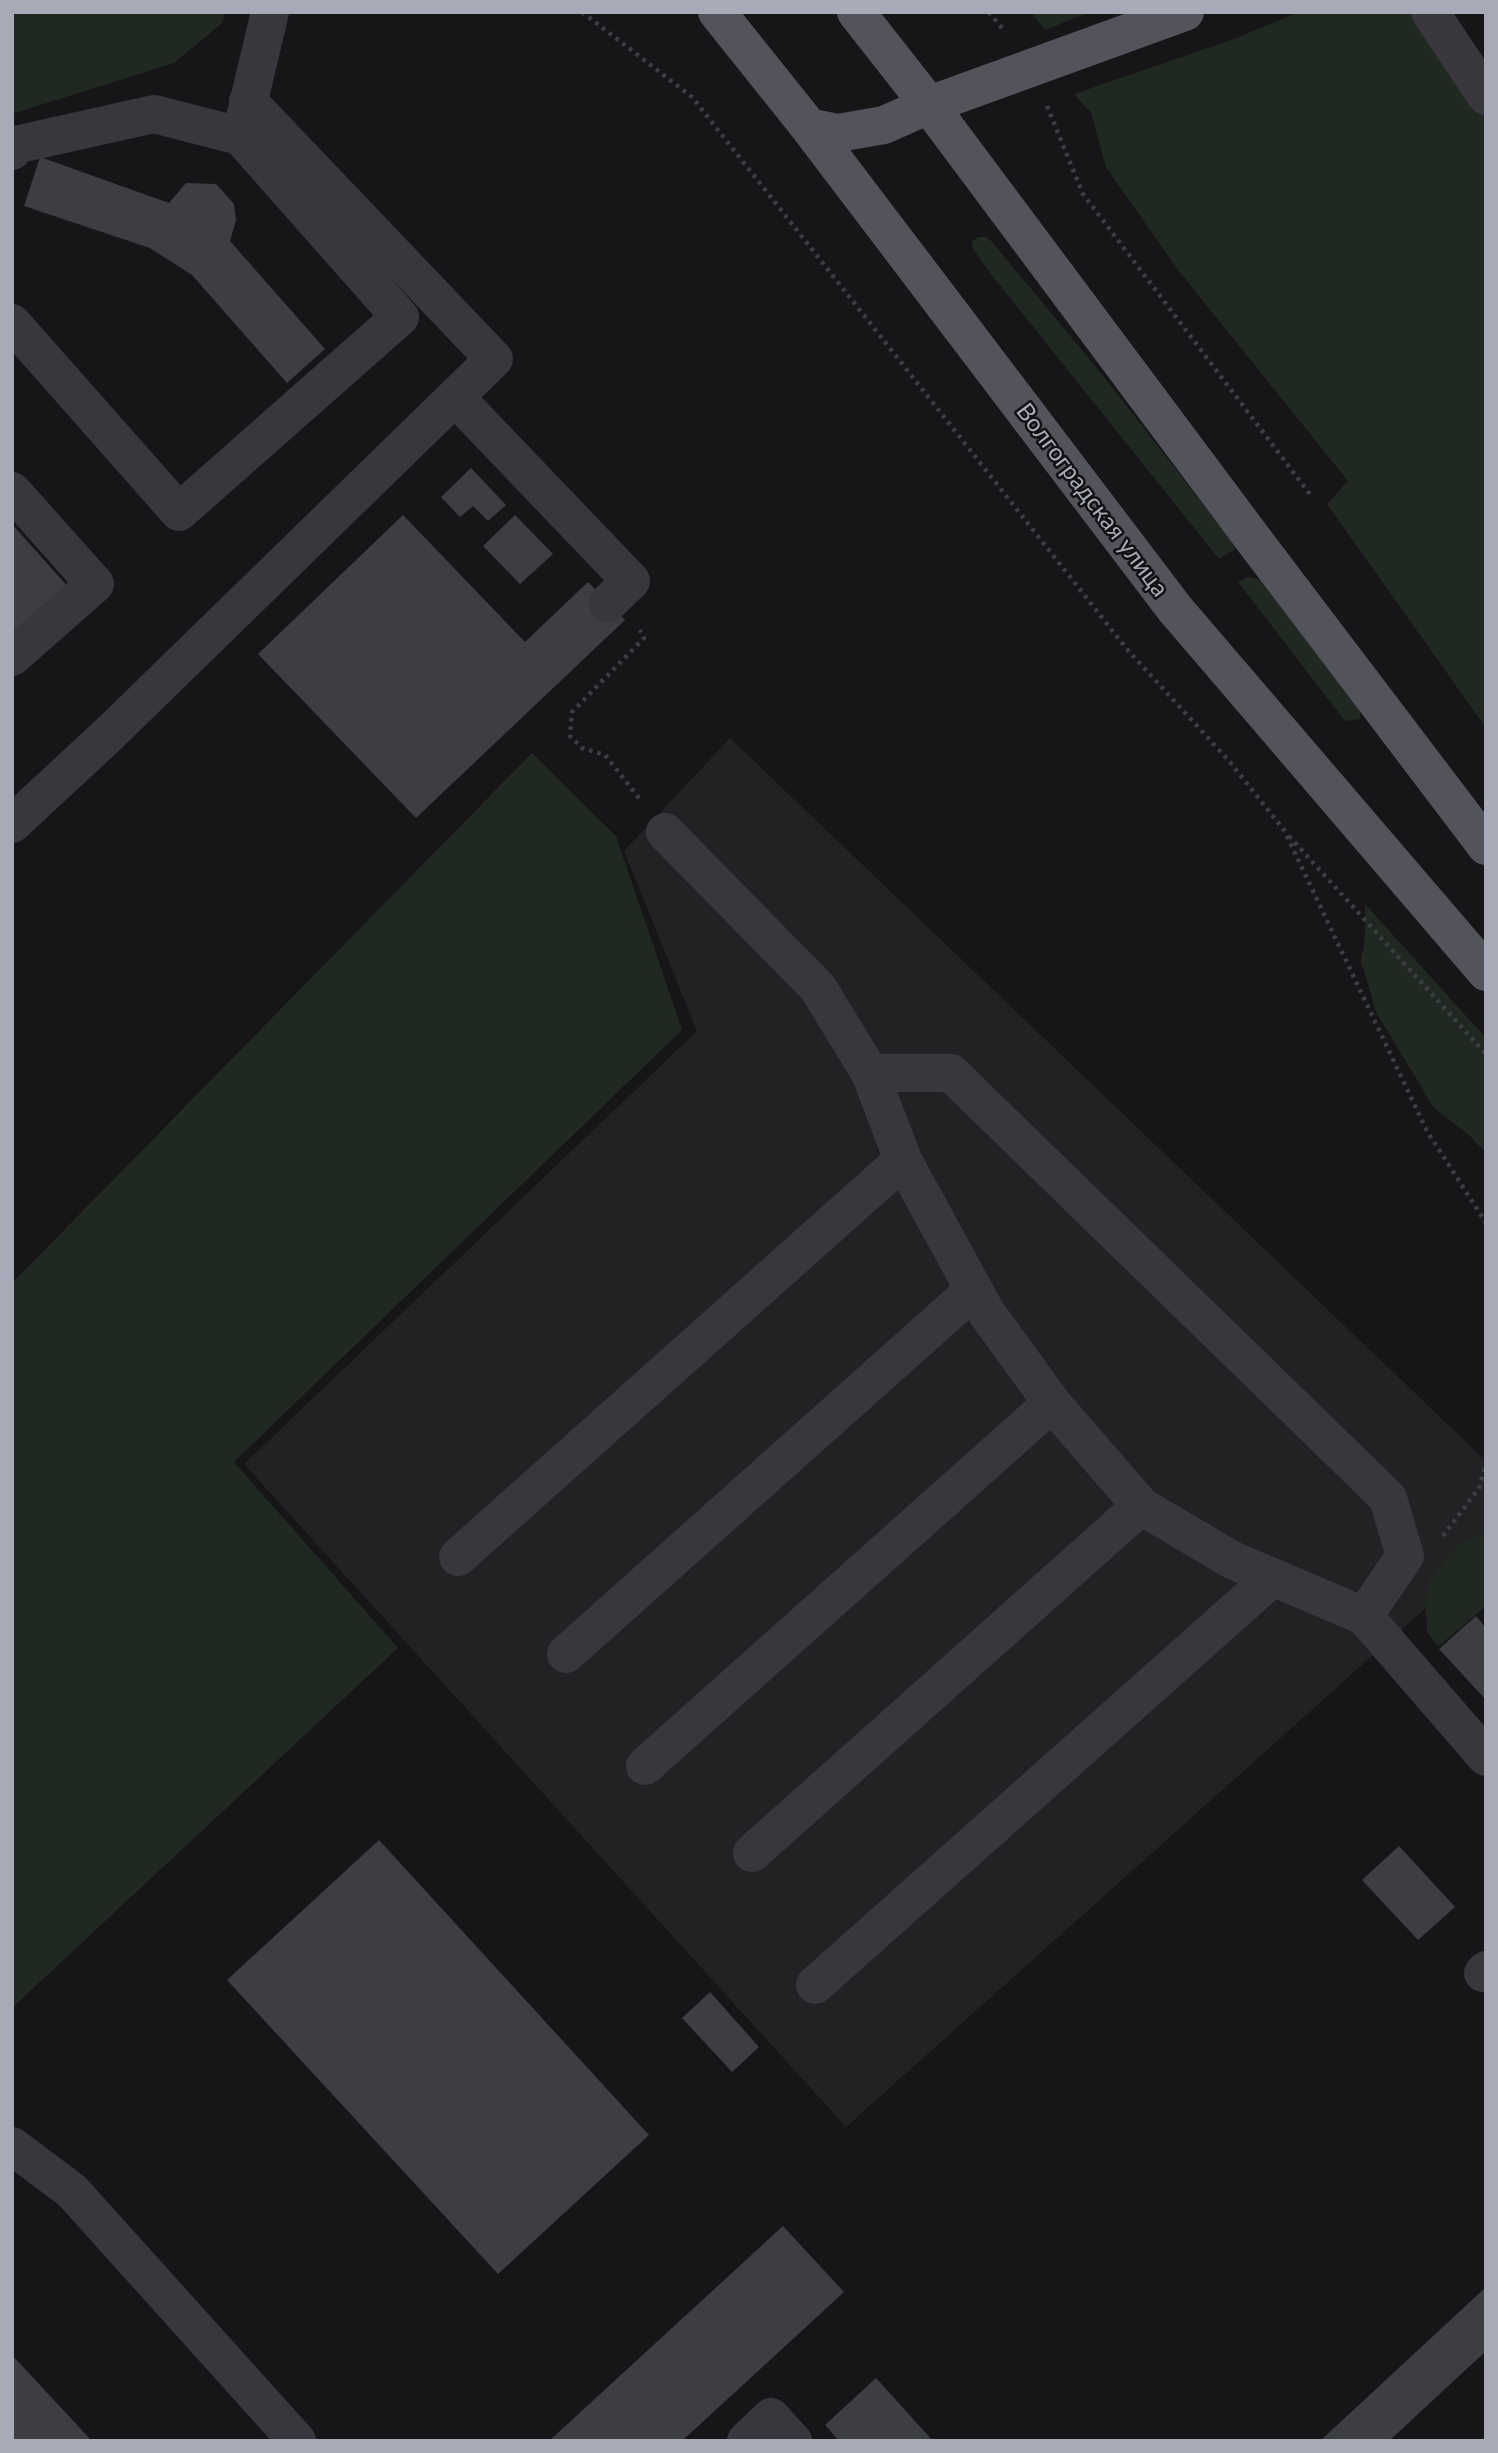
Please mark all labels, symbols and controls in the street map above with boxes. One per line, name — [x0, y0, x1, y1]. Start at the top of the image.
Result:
street label: Волгоградская улица — [1010, 398, 1174, 602]

